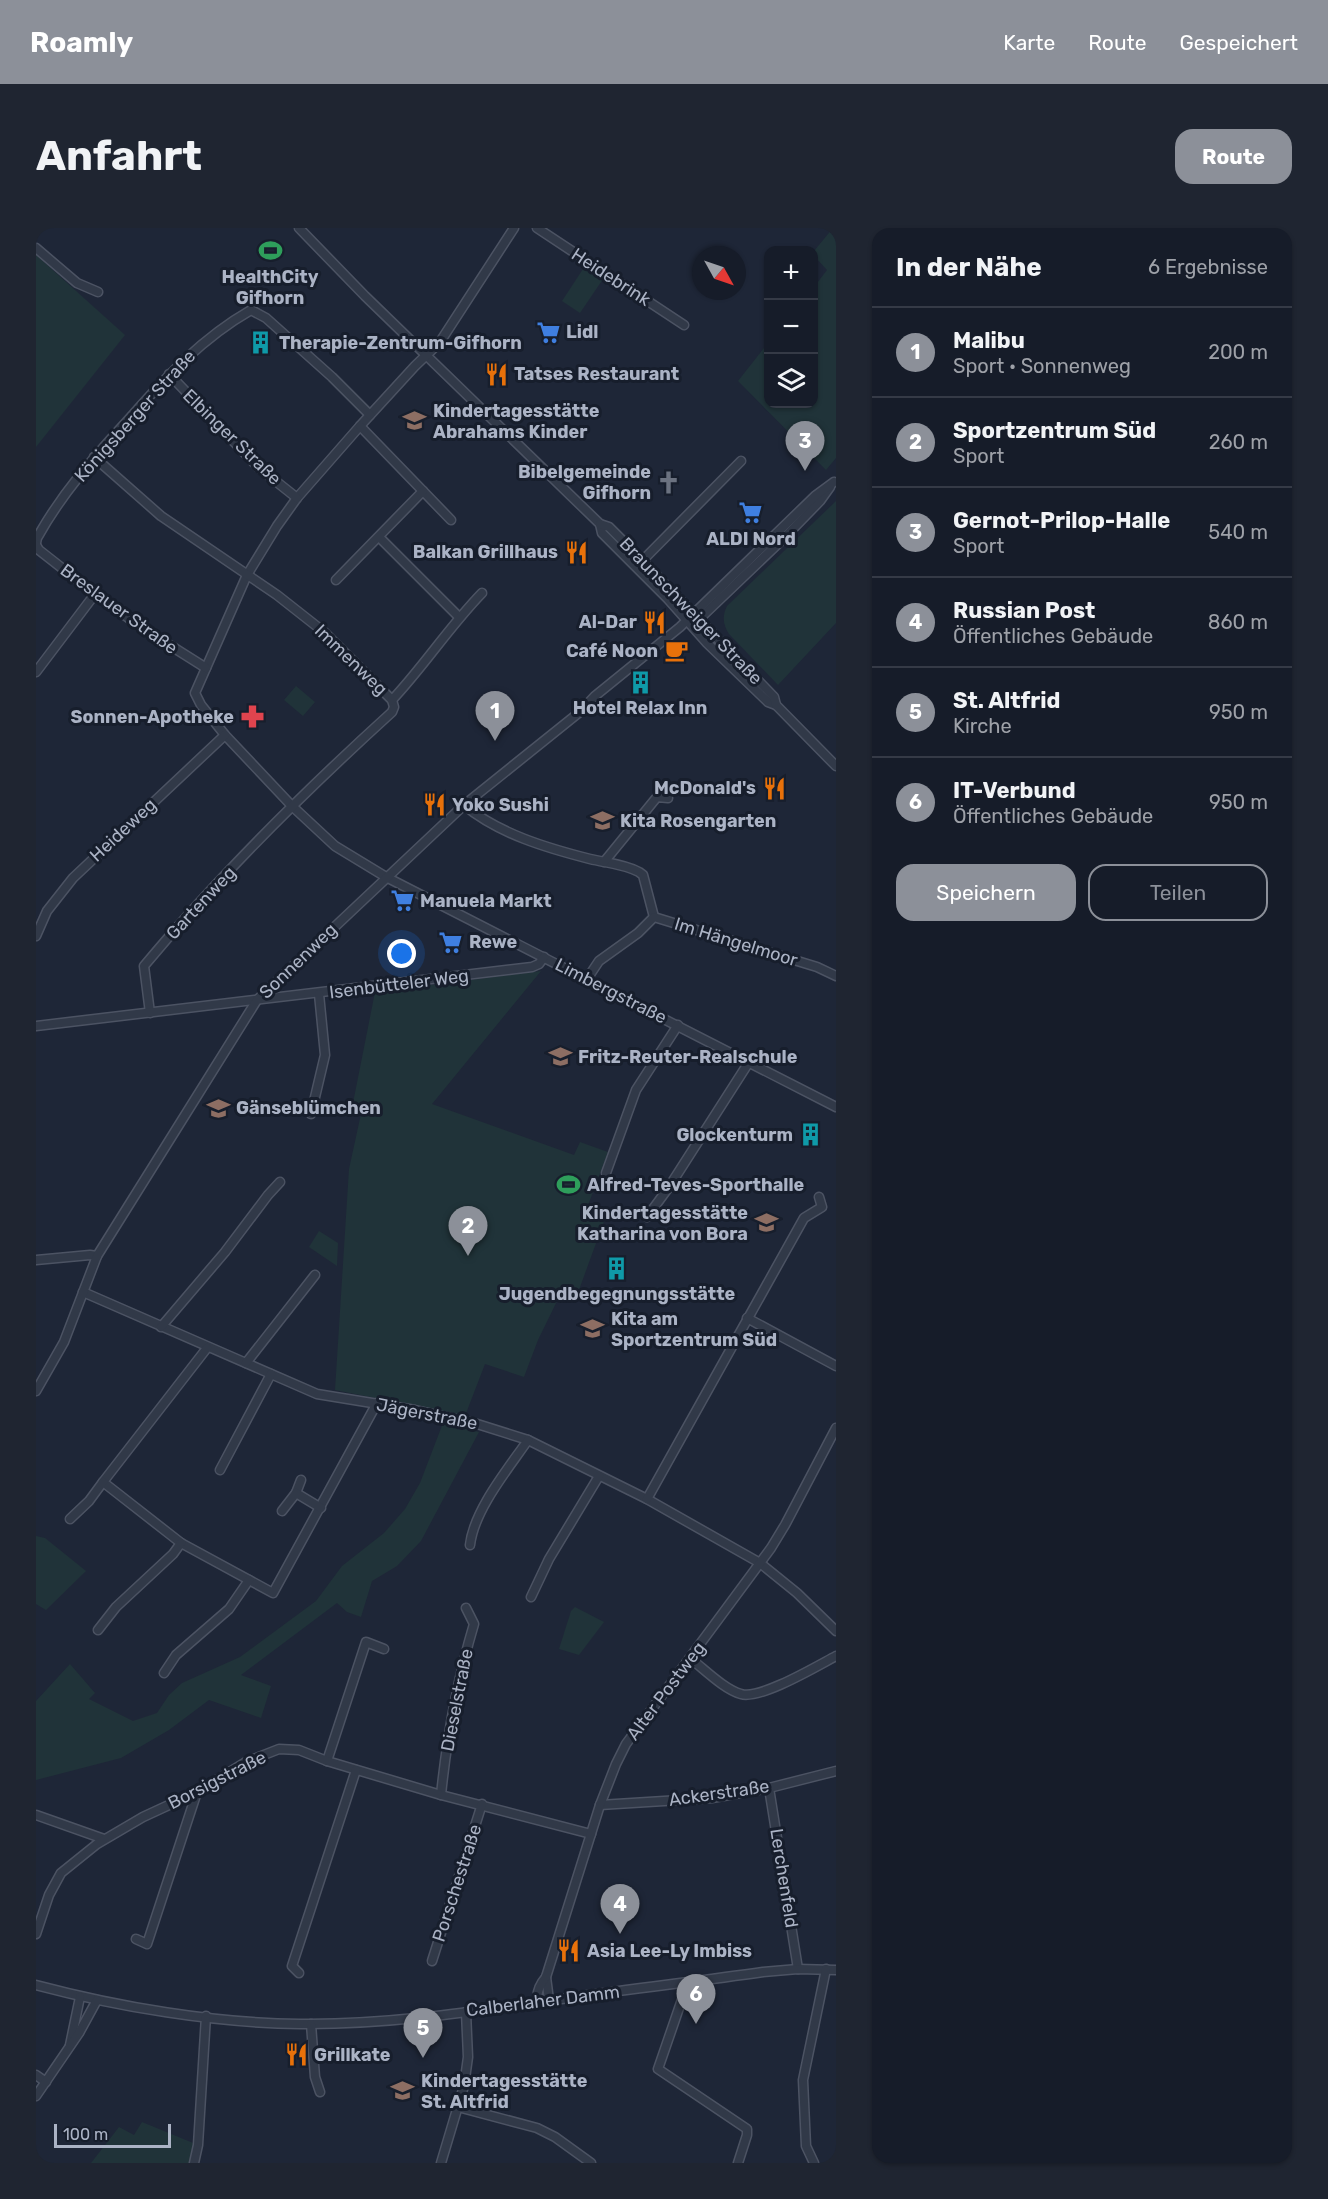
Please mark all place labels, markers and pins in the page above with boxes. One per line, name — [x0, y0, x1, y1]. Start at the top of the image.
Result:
sports icon: HealthCity Gifhorn — [257, 238, 283, 264]
place label: HealthCity Gifhorn — [222, 266, 319, 309]
supermarket icon: Lidl — [535, 319, 561, 345]
place label: Lidl — [566, 321, 598, 343]
building icon: Therapie-Zentrum-Gifhorn — [248, 330, 274, 356]
place label: Therapie-Zentrum-Gifhorn — [279, 332, 522, 354]
restaurant icon: Tatses Restaurant — [483, 361, 509, 387]
place label: Tatses Restaurant — [514, 363, 679, 385]
place label: Kindertagesstätte Abrahams Kinder — [433, 400, 600, 443]
school or university icon: Kindertagesstätte Abrahams Kinder — [402, 408, 428, 434]
pin: 3 — [786, 422, 824, 471]
place label: Bibelgemeinde Gifhorn — [518, 461, 651, 504]
church icon: Bibelgemeinde Gifhorn — [656, 469, 682, 495]
supermarket icon: ALDI Nord — [738, 500, 764, 526]
place label: ALDI Nord — [706, 528, 796, 550]
restaurant icon: Balkan Grillhaus — [563, 539, 589, 565]
place label: Balkan Grillhaus — [413, 541, 558, 563]
restaurant icon: Al-Dar — [642, 609, 668, 635]
place label: Al-Dar — [579, 611, 637, 633]
cafe icon: Café Noon — [663, 638, 689, 664]
place label: Café Noon — [566, 640, 658, 662]
building icon: Hotel Relax Inn — [627, 669, 653, 695]
pin: 1 — [476, 692, 514, 741]
place label: Hotel Relax Inn — [573, 697, 707, 719]
pharmacy icon: Sonnen-Apotheke — [239, 704, 265, 730]
place label: Sonnen-Apotheke — [71, 706, 234, 728]
restaurant icon: McDonald's — [761, 775, 787, 801]
place label: McDonald's — [654, 777, 756, 799]
restaurant icon: Yoko Sushi — [421, 792, 447, 818]
place label: Yoko Sushi — [452, 794, 549, 816]
school or university icon: Kita Rosengarten — [589, 808, 615, 834]
place label: Kita Rosengarten — [620, 810, 776, 832]
supermarket icon: Manuela Markt — [389, 888, 415, 914]
place label: Manuela Markt — [420, 890, 552, 912]
supermarket icon: Rewe — [438, 929, 464, 955]
place label: Rewe — [469, 931, 518, 953]
school or university icon: Fritz-Reuter-Realschule — [547, 1044, 573, 1070]
place label: Fritz-Reuter-Realschule — [578, 1046, 798, 1068]
school or university icon: Gänseblümchen — [205, 1095, 231, 1121]
place label: Gänseblümchen — [236, 1097, 381, 1119]
building icon: Glockenturm — [798, 1122, 824, 1148]
place label: Glockenturm — [676, 1124, 793, 1146]
sports icon: Alfred-Teves-Sporthalle — [556, 1172, 582, 1198]
place label: Alfred-Teves-Sporthalle — [587, 1174, 805, 1196]
place label: Kindertagesstätte Katharina von Bora — [577, 1202, 748, 1245]
pin: 2 — [448, 1206, 488, 1256]
school or university icon: Kindertagesstätte Katharina von Bora — [753, 1210, 779, 1236]
building icon: Jugendbegegnungsstätte — [604, 1255, 630, 1281]
place label: Jugendbegegnungsstätte — [499, 1283, 736, 1305]
place label: Kita am Sportzentrum Süd — [611, 1308, 777, 1351]
school or university icon: Kita am Sportzentrum Süd — [580, 1316, 606, 1342]
pin: 4 — [600, 1884, 640, 1934]
restaurant icon: Asia Lee-Ly Imbiss — [556, 1938, 582, 1964]
place label: Asia Lee-Ly Imbiss — [587, 1940, 752, 1962]
pin: 6 — [676, 1974, 716, 2024]
pin: 5 — [404, 2008, 442, 2058]
restaurant icon: Grillkate — [283, 2042, 309, 2068]
place label: Grillkate — [314, 2044, 391, 2066]
place label: Kindertagesstätte St. Altfrid — [421, 2070, 588, 2113]
school or university icon: Kindertagesstätte St. Altfrid — [390, 2078, 416, 2104]

